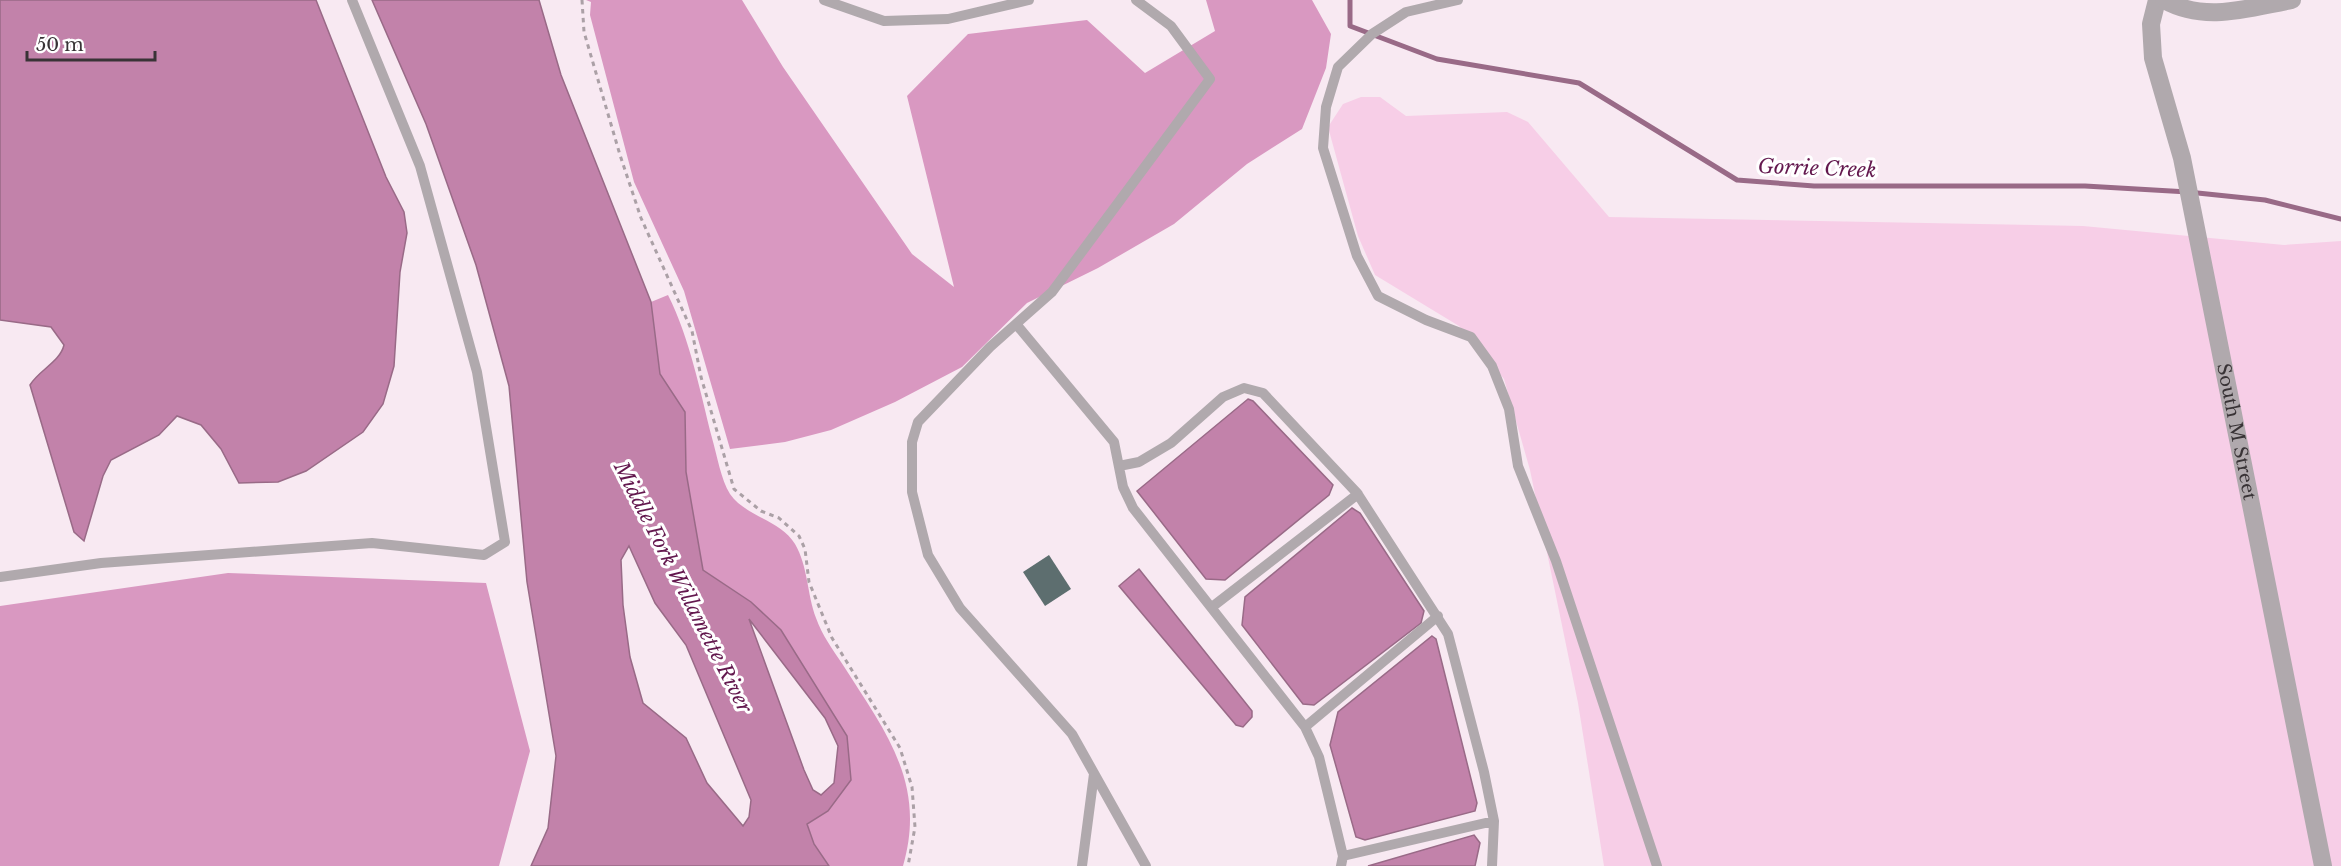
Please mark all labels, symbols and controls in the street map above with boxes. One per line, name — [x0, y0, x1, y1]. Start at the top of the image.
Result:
scale bar — [27, 24, 154, 62]
text: 50 m — [36, 34, 84, 56]
water label: Gorrie Creek — [1757, 154, 1877, 182]
street label: South M Street — [2212, 361, 2261, 502]
water label: Middle Fork Willamette River — [609, 456, 757, 717]

